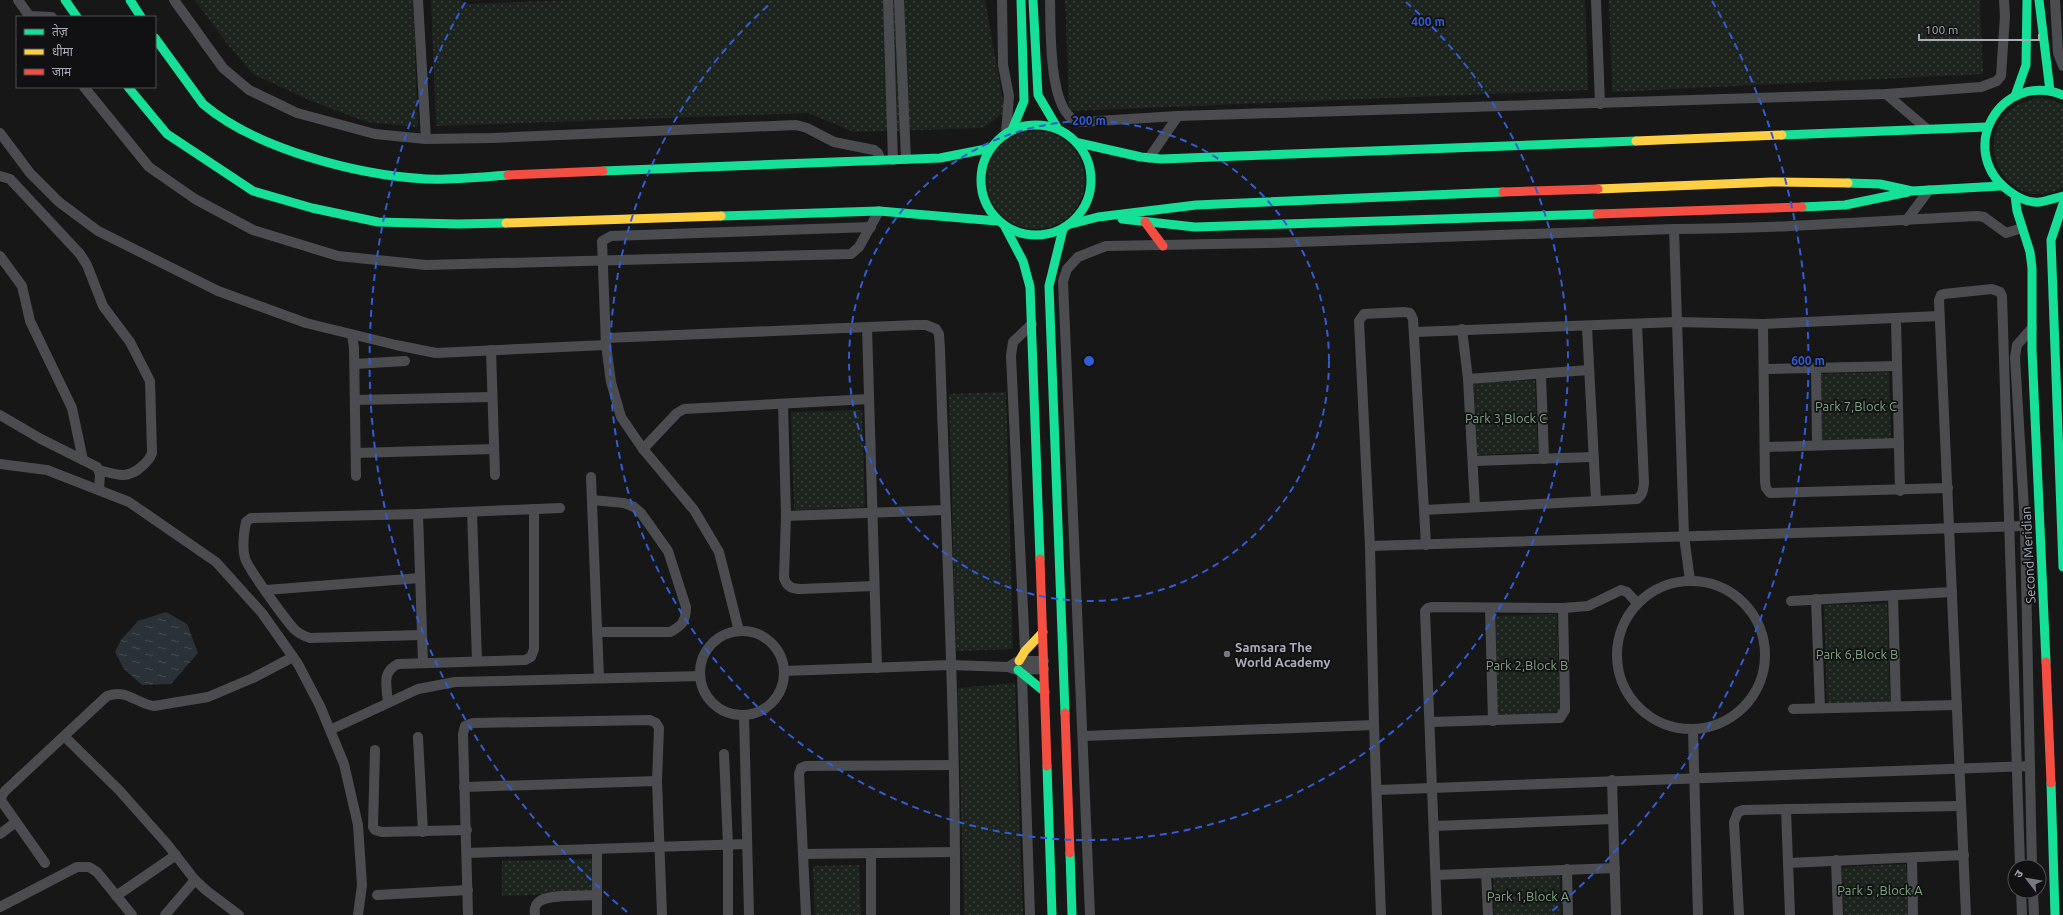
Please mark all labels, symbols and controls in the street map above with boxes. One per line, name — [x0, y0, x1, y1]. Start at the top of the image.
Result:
text: 400 m — [1411, 15, 1445, 28]
legend — [16, 16, 156, 88]
scale bar — [1919, 16, 2039, 42]
text: 100 m — [1925, 23, 1958, 36]
text: तेज़ — [52, 24, 69, 38]
text: धीमा — [52, 44, 74, 58]
text: जाम — [52, 65, 72, 78]
text: 200 m — [1072, 114, 1106, 127]
centre of rings — [1082, 354, 1096, 368]
text: 600 m — [1791, 354, 1825, 367]
park label: Park 7,Block C — [1815, 399, 1897, 414]
park label: Park 3,Block C — [1465, 411, 1547, 426]
street label: Second Meridian — [2018, 506, 2038, 604]
place label: Samsara The World Academy — [1235, 640, 1331, 669]
park label: Park 6,Block B — [1816, 647, 1898, 662]
marker: Samsara The World Academy — [1222, 649, 1232, 659]
park label: Park 2,Block B — [1486, 658, 1568, 673]
north arrow — [2007, 859, 2047, 899]
text: उ — [2012, 868, 2026, 880]
park label: Park 5 ,Block A — [1837, 883, 1923, 898]
park label: Park 1,Block A — [1487, 889, 1570, 904]

